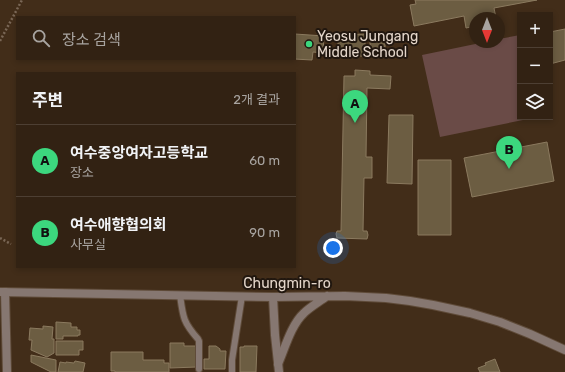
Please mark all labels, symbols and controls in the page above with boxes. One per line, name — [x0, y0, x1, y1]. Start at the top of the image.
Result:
north arrow — [469, 12, 505, 48]
map controls — [517, 12, 553, 120]
button: + — [517, 12, 553, 48]
search box — [16, 16, 296, 60]
icon: search — [30, 27, 52, 49]
place label: Yeosu Jungang Middle School — [317, 28, 418, 61]
text: 장소 검색 — [62, 31, 121, 49]
marker: Yeosu Jungang Middle School — [304, 39, 314, 49]
button: − — [517, 48, 553, 84]
button: layers — [517, 84, 553, 120]
text: 주변 — [32, 90, 63, 110]
pin: A — [342, 90, 368, 123]
text: 2개 결과 — [233, 92, 280, 107]
pin: B — [496, 136, 522, 169]
text: 여수중앙여자고등학교 — [70, 144, 208, 162]
text: A — [40, 153, 50, 168]
text: 60 m — [249, 153, 280, 168]
text: 장소 — [70, 165, 94, 180]
text: 여수애향협의회 — [70, 216, 167, 234]
text: B — [40, 225, 50, 240]
text: 90 m — [249, 225, 280, 240]
text: 사무실 — [70, 237, 106, 252]
your location — [323, 238, 343, 258]
street label: Chungmin-ro — [243, 275, 331, 292]

